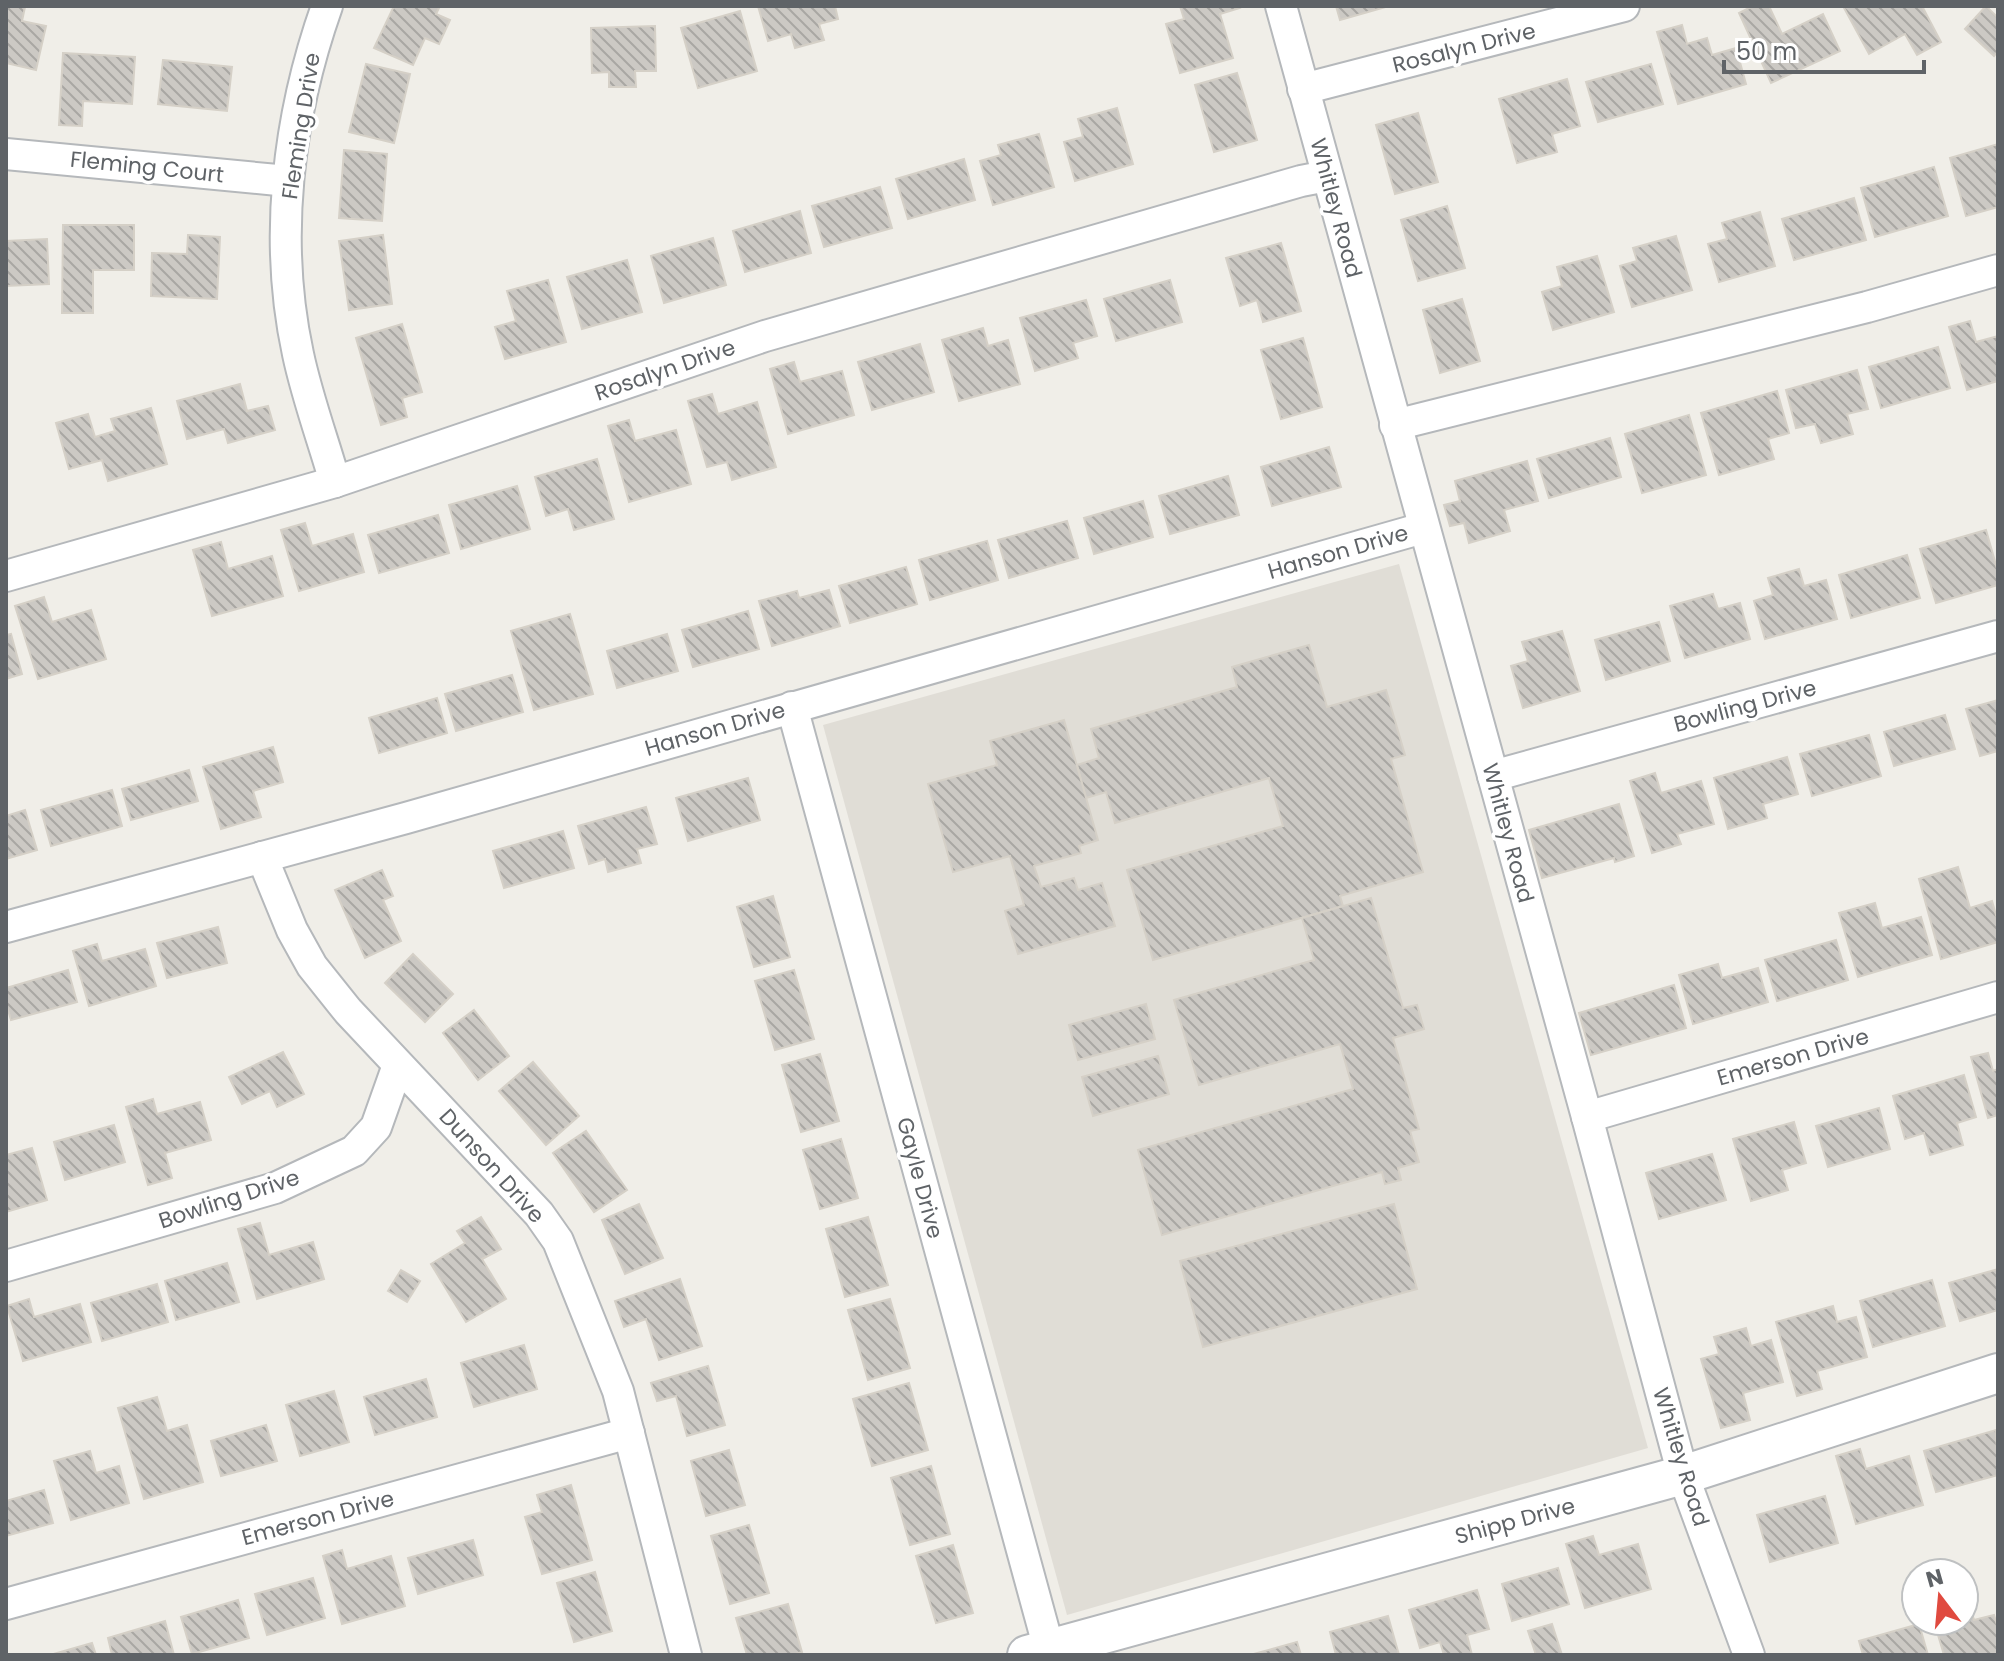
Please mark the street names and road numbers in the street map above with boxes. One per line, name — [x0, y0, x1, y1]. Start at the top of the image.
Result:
street label: Rosalyn Drive — [1389, 15, 1539, 81]
street label: Fleming Drive — [274, 50, 328, 202]
street label: Whitley Road — [1302, 135, 1370, 281]
street label: Fleming Court — [69, 144, 225, 190]
street label: Rosalyn Drive — [591, 331, 739, 409]
street label: Hanson Drive — [1264, 517, 1412, 587]
street label: Bowling Drive — [1670, 672, 1820, 740]
street label: Hanson Drive — [641, 694, 789, 764]
street label: Whitley Road — [1474, 760, 1542, 906]
street label: Emerson Drive — [1714, 1021, 1872, 1093]
street label: Dunson Drive — [432, 1102, 552, 1230]
street label: Gayle Drive — [889, 1114, 951, 1242]
street label: Bowling Drive — [155, 1162, 303, 1236]
street label: Whitley Road — [1645, 1384, 1717, 1530]
street label: Emerson Drive — [238, 1483, 398, 1553]
street label: Shipp Drive — [1451, 1490, 1579, 1552]

